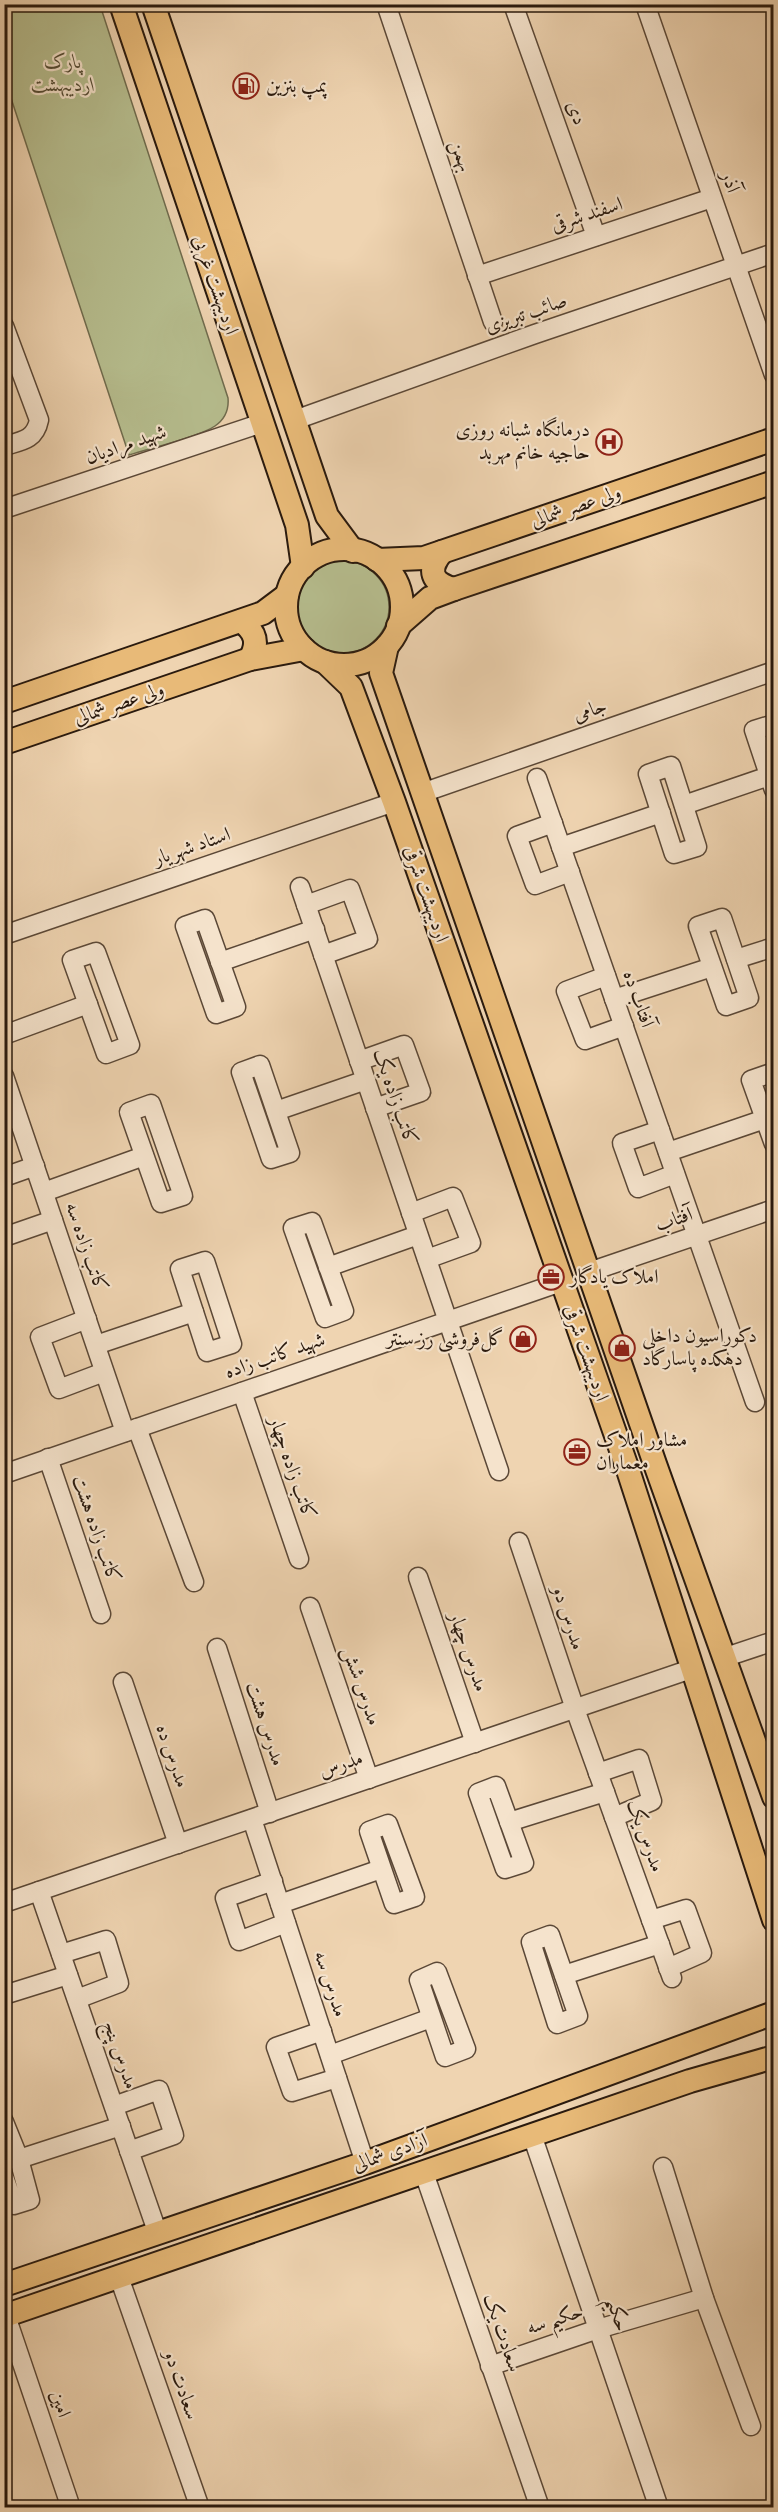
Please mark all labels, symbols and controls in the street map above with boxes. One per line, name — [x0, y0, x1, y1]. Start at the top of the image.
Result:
park label: پارک اردیبهشت — [31, 50, 95, 98]
fuel station icon: پمپ بنزین — [231, 71, 261, 101]
place label: پمپ بنزین — [266, 74, 328, 100]
street label: دی — [560, 97, 592, 129]
street label: بهمن — [444, 137, 478, 175]
street label: آذر — [714, 166, 747, 199]
street label: اسفند شرقی — [548, 192, 626, 238]
street label: اردیبهشت غربی — [185, 232, 244, 338]
street label: صائب تبریزی — [482, 288, 570, 340]
place label: درمانگاه شبانه‌ روزی حاجیه‌ خانم مهربد — [455, 416, 590, 470]
street label: شهید مرادیان — [82, 419, 170, 471]
hospital icon: درمانگاه شبانه‌ روزی حاجیه‌ خانم مهربد — [594, 427, 624, 457]
street label: ولی عصر شمالی — [527, 480, 625, 534]
street label: ولی عصر شمالی — [70, 677, 168, 731]
street label: جامی — [570, 694, 610, 728]
street label: استاد شهریار — [148, 822, 234, 872]
street label: اردیبهشت شرقی — [398, 842, 454, 946]
street label: آفتاب ده — [617, 967, 661, 1033]
street label: کاتب زاده یک — [367, 1045, 423, 1149]
street label: کاتب زاده سه — [59, 1199, 113, 1295]
street label: آفتاب — [652, 1200, 699, 1238]
office icon: املاک یادگار — [536, 1262, 566, 1292]
place label: املاک یادگار — [568, 1264, 659, 1290]
street label: اردیبهشت شرقی — [558, 1301, 614, 1405]
shop icon: گل‌فروشی رز سنتر — [508, 1324, 538, 1354]
place label: دکوراسیون داخلی دهکده پاسارگاد — [642, 1324, 757, 1373]
place label: گل‌فروشی رز سنتر — [385, 1326, 504, 1353]
street label: شهید کاتب زاده — [221, 1327, 329, 1385]
shop icon: دکوراسیون داخلی دهکده پاسارگاد — [607, 1333, 637, 1363]
street label: کاتب زاده چهار — [262, 1411, 321, 1523]
place label: مشاور املاک معماران — [596, 1428, 687, 1476]
office icon: مشاور املاک معماران — [562, 1437, 592, 1467]
street label: کاتب زاده هشت — [66, 1472, 126, 1586]
street label: مدرس دو — [545, 1581, 590, 1653]
street label: مدرس چهار — [442, 1607, 493, 1695]
street label: مدرس شش — [336, 1643, 386, 1729]
street label: مدرس هشت — [240, 1679, 290, 1769]
street label: مدرس ده — [150, 1721, 194, 1791]
street label: مدرس — [316, 1746, 366, 1784]
street label: مدرس یک — [620, 1796, 670, 1876]
street label: مدرس سه — [308, 1948, 352, 2020]
street label: مدرس پنج — [93, 2017, 143, 2094]
street label: آزادی شمالی — [349, 2126, 433, 2178]
street label: سعادت یک — [477, 2290, 527, 2376]
street label: حکیم — [594, 2293, 635, 2337]
street label: حکیم سه — [523, 2299, 588, 2347]
street label: سعادت دو — [157, 2345, 205, 2423]
street label: امین — [44, 2387, 76, 2421]

